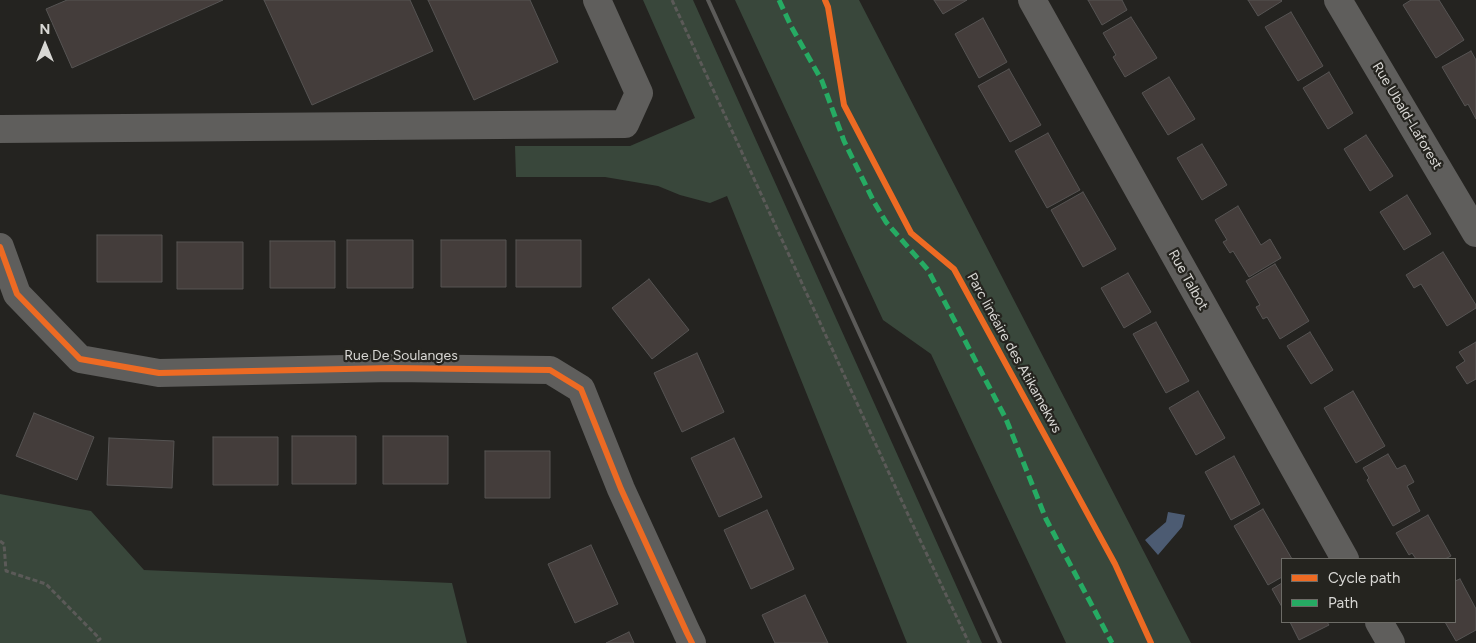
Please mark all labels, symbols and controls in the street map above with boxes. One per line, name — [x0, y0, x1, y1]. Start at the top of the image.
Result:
north arrow — [20, 20, 70, 70]
text: N — [40, 21, 50, 38]
street label: Rue Ubald-Laforest — [1368, 59, 1446, 173]
street label: Rue Talbot — [1165, 247, 1211, 313]
street label: Parc linéaire des Atikamekws — [963, 270, 1065, 436]
street label: Rue De Soulanges — [344, 348, 458, 364]
legend — [1281, 558, 1456, 623]
text: Cycle path — [1328, 569, 1400, 587]
text: Path — [1328, 594, 1358, 612]

